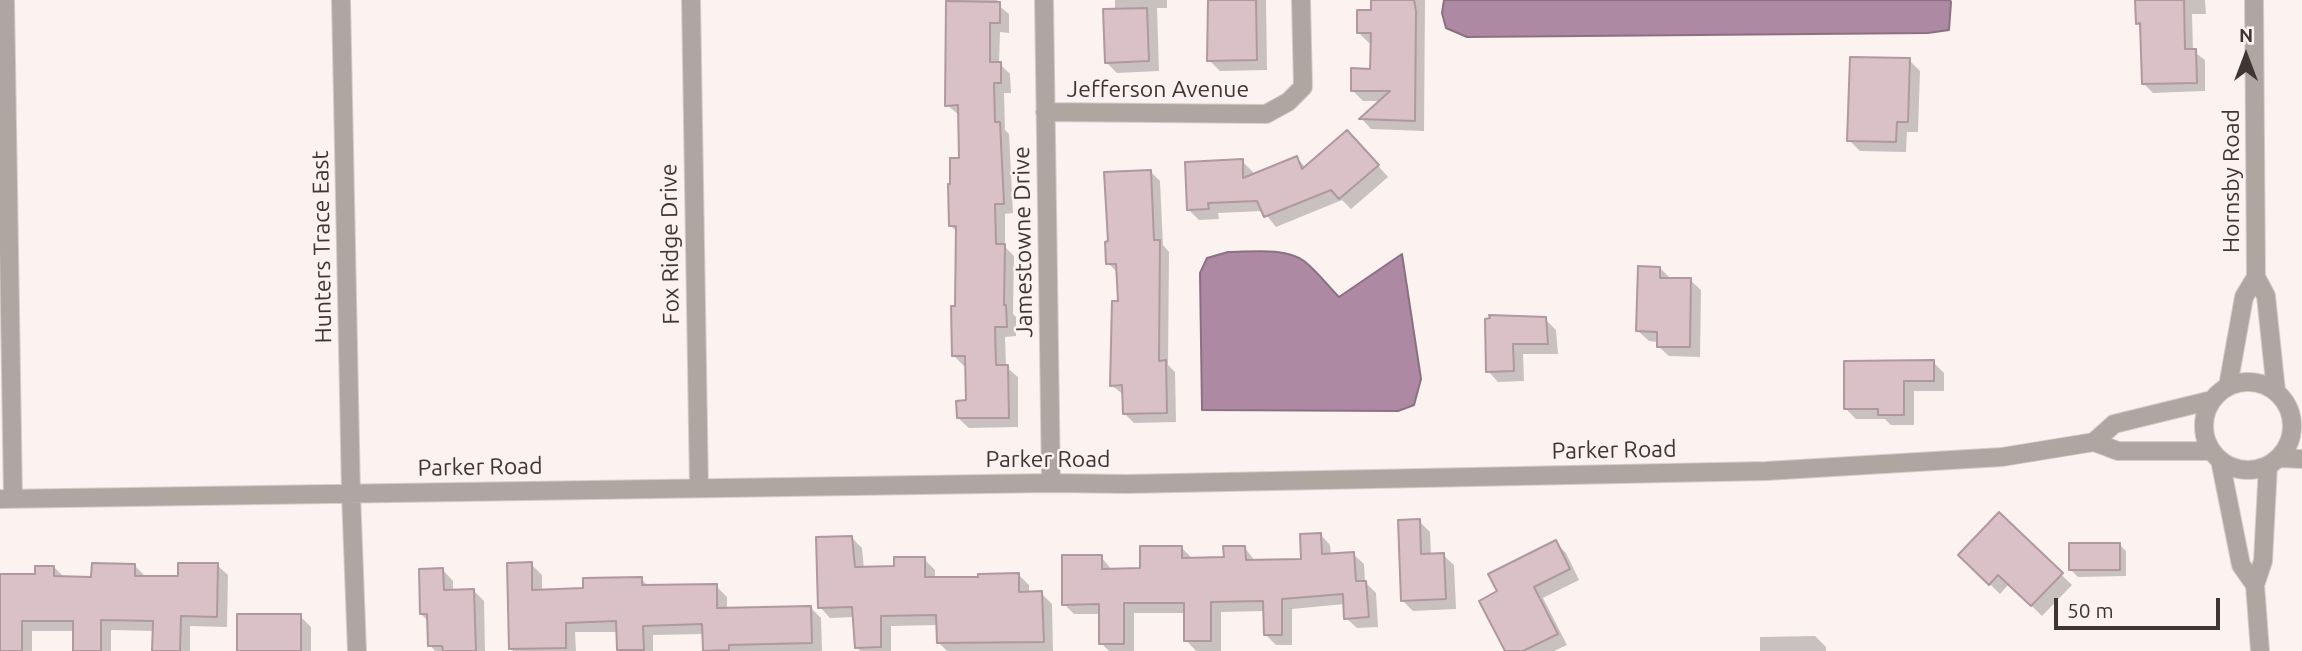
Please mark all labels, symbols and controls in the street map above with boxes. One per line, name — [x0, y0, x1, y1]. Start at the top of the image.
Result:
north arrow — [2211, 21, 2281, 91]
text: N — [2239, 24, 2253, 46]
street label: Jefferson Avenue — [1067, 75, 1249, 103]
street label: Hornsby Road — [2217, 109, 2245, 253]
street label: Jamestowne Drive — [1008, 146, 1038, 338]
street label: Hunters Trace East — [307, 150, 337, 344]
street label: Fox Ridge Drive — [655, 163, 685, 325]
street label: Parker Road — [1551, 435, 1677, 465]
street label: Parker Road — [985, 445, 1111, 473]
street label: Parker Road — [417, 452, 543, 482]
scale bar — [2057, 584, 2223, 628]
text: 50 m — [2067, 598, 2114, 622]

